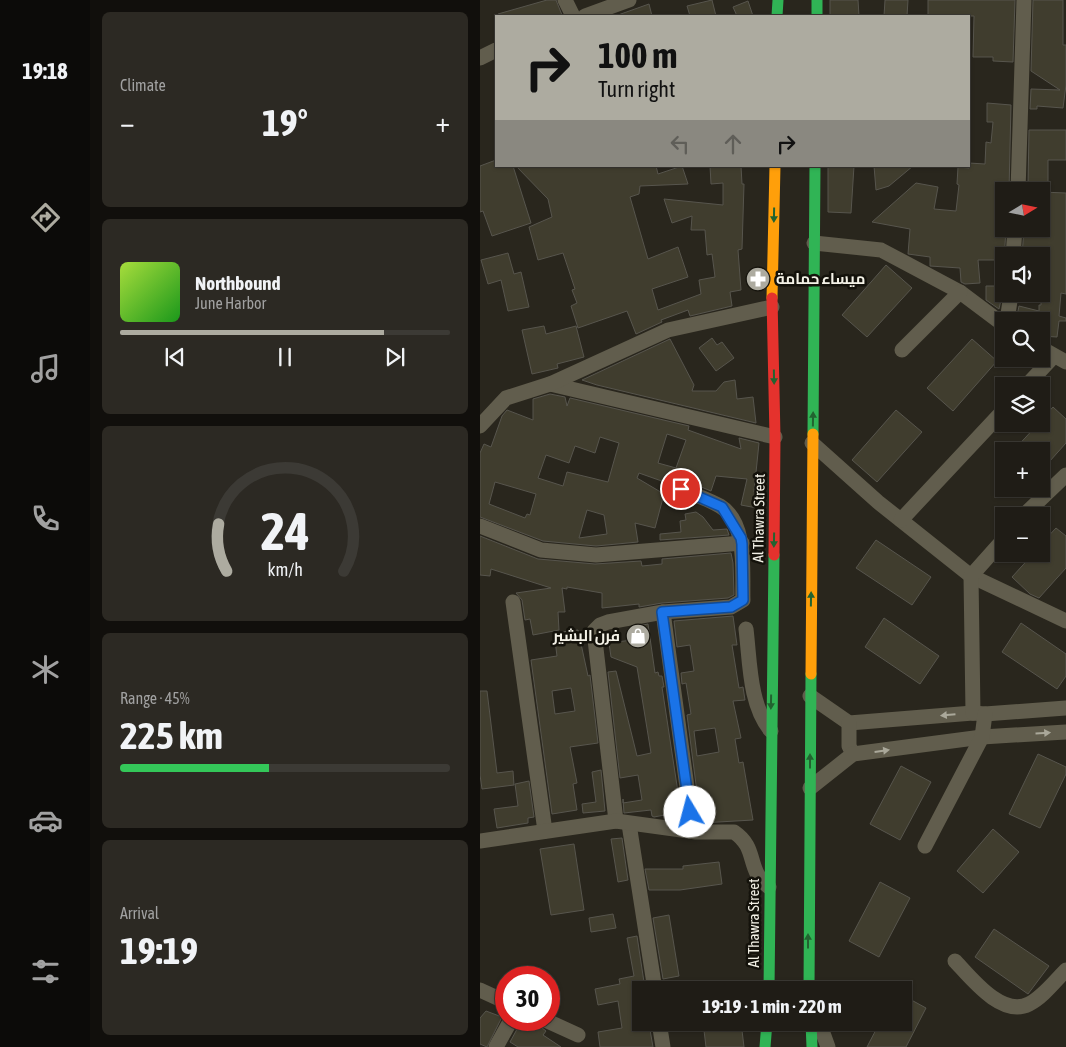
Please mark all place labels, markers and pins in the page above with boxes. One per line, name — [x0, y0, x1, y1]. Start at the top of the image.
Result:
pharmacy icon: ميساء حمامة — [745, 266, 771, 292]
place label: ميساء حمامة — [776, 270, 866, 287]
pin — [660, 468, 702, 510]
shop icon: فرن البشير — [625, 623, 651, 649]
place label: فرن البشير — [552, 627, 620, 645]

